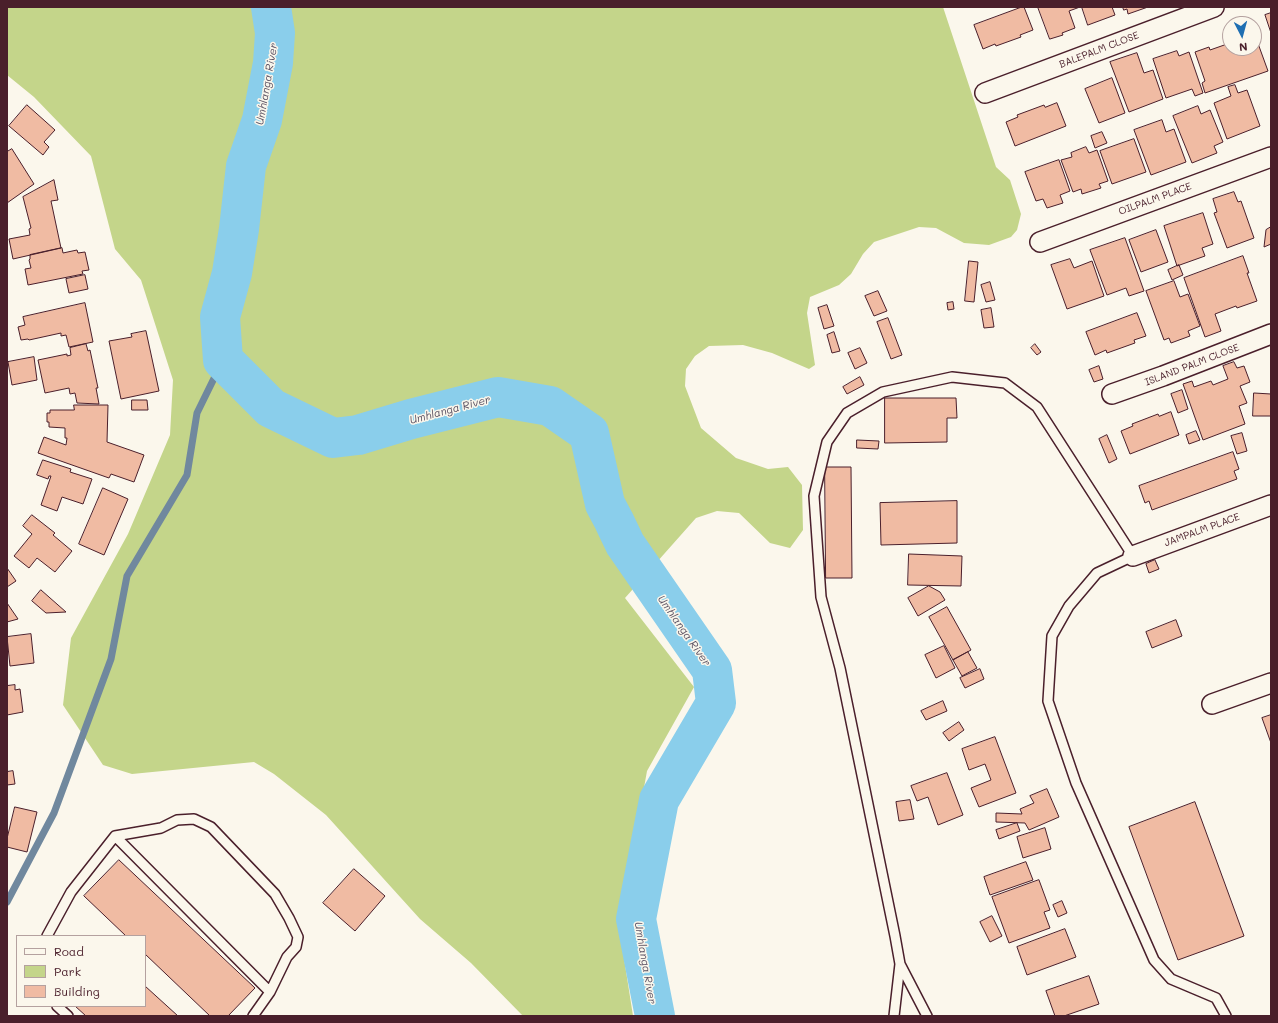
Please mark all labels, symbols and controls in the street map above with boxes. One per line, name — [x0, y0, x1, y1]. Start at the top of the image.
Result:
north arrow — [1222, 16, 1262, 56]
street label: BALEPALM CLOSE — [1057, 29, 1141, 71]
text: N — [1238, 40, 1248, 55]
water label: Umhlanga River — [253, 42, 281, 126]
street label: OILPALM PLACE — [1117, 180, 1193, 218]
street label: ISLAND PALM CLOSE — [1143, 341, 1241, 389]
water label: Umhlanga River — [408, 393, 492, 427]
street label: JAMPALM PLACE — [1163, 511, 1241, 549]
water label: Umhlanga River — [655, 593, 713, 669]
water label: Umhlanga River — [631, 921, 659, 1005]
legend — [16, 935, 146, 1007]
text: Road — [54, 943, 84, 959]
text: Park — [54, 963, 81, 979]
text: Building — [54, 983, 100, 999]

